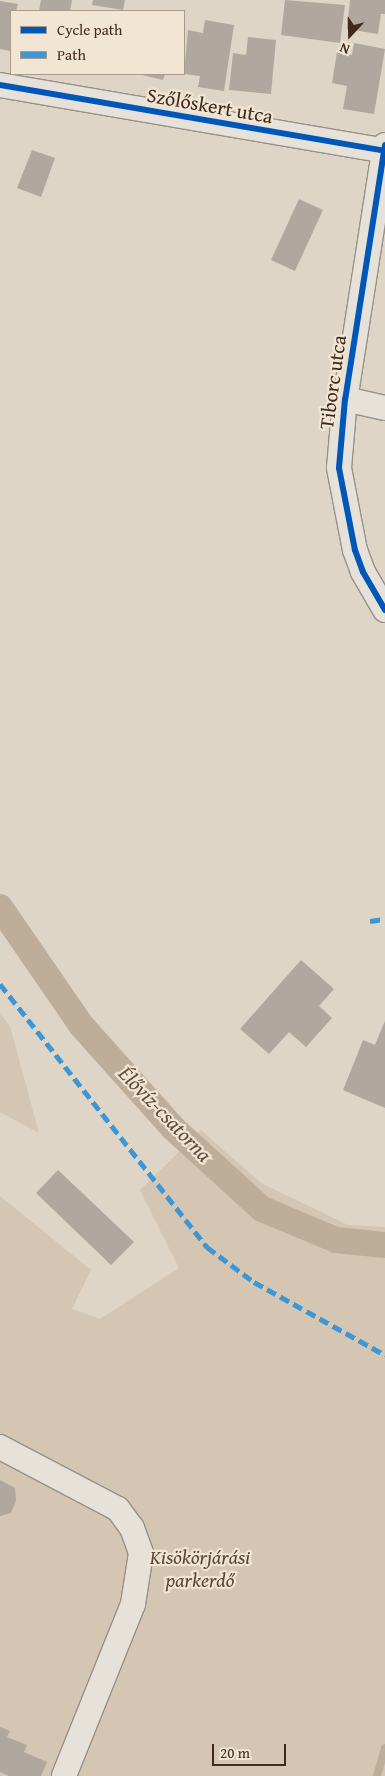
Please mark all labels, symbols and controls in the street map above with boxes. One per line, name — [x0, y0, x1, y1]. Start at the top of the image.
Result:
legend — [10, 10, 185, 75]
north arrow — [325, 10, 375, 60]
text: Cycle path — [57, 19, 123, 40]
text: N — [337, 38, 353, 60]
text: Path — [57, 44, 86, 65]
street label: Szőlőskert utca — [145, 82, 275, 128]
street label: Tiborc utca — [314, 333, 350, 431]
water label: Élővíz-csatorna — [113, 1061, 217, 1167]
park label: Kisökörjárási parkerdő — [150, 1545, 250, 1592]
scale bar — [215, 1734, 289, 1766]
text: 20 m — [220, 1742, 250, 1763]

